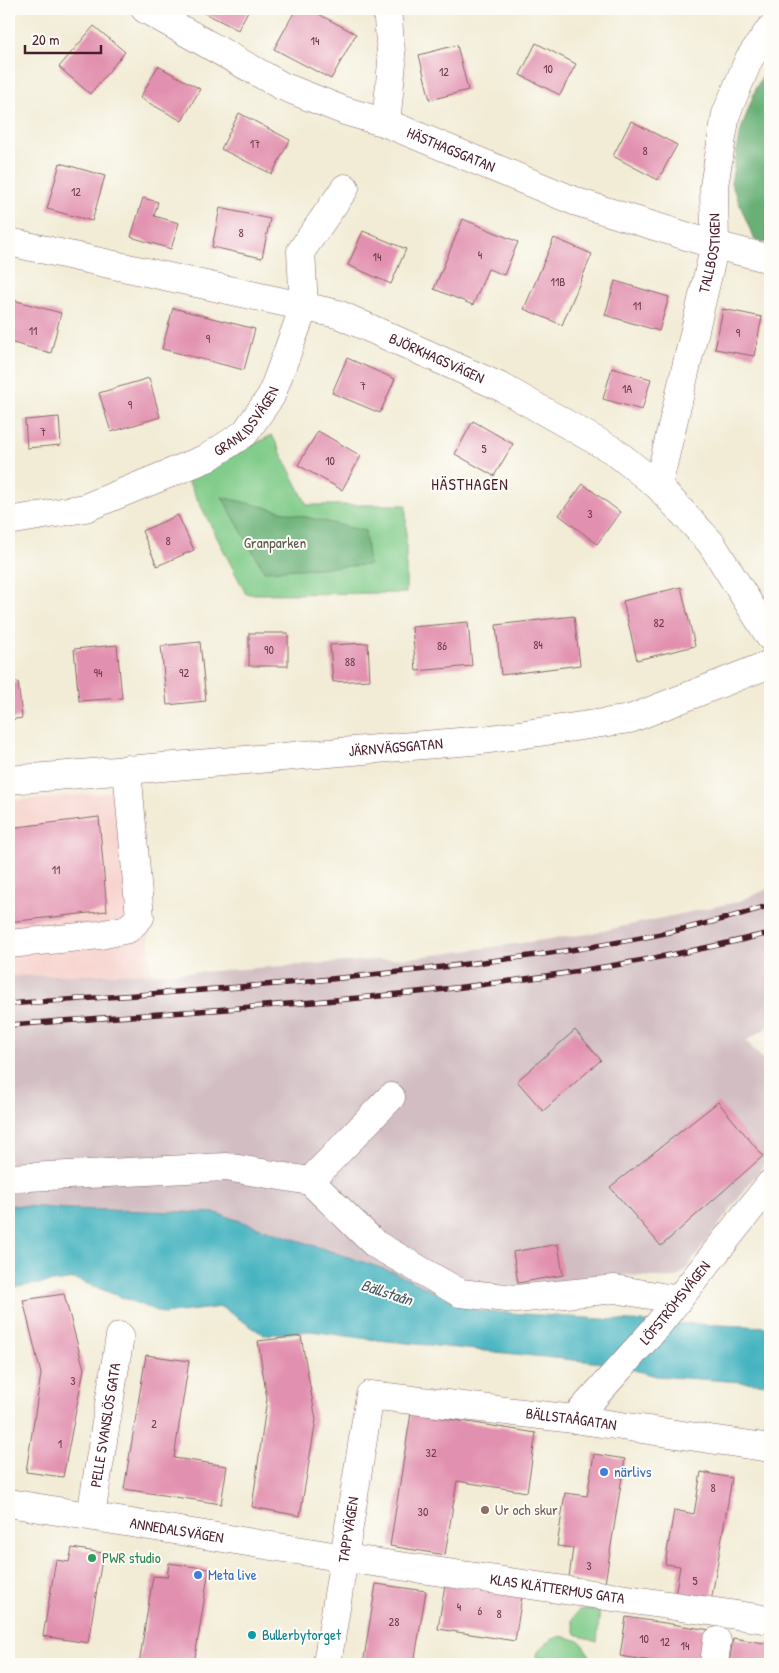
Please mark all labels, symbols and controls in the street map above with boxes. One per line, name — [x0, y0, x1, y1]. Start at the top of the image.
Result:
scale bar — [25, 22, 101, 54]
text: 20 m — [32, 29, 59, 50]
house number: 14 — [311, 32, 320, 49]
house number: 10 — [543, 60, 553, 77]
house number: 12 — [439, 63, 449, 80]
street label: HÄSTHAGSGATAN — [404, 122, 498, 177]
house number: 17 — [250, 135, 260, 152]
house number: 8 — [642, 142, 648, 159]
house number: 12 — [71, 183, 81, 200]
street label: TALLBOSTIGEN — [693, 213, 725, 295]
house number: 8 — [238, 224, 244, 241]
house number: 4 — [478, 246, 483, 263]
house number: 14 — [373, 248, 382, 265]
house number: 11B — [551, 273, 565, 290]
house number: 11 — [633, 297, 641, 314]
house number: 11 — [29, 322, 37, 339]
house number: 9 — [736, 324, 741, 341]
street label: BJÖRKHAGSVÄGEN — [386, 327, 488, 388]
house number: 9 — [206, 330, 211, 347]
house number: 7 — [360, 377, 366, 394]
house number: 1A — [622, 380, 632, 397]
street label: GRANLIDSVÄGEN — [209, 383, 284, 461]
house number: 9 — [128, 396, 133, 413]
house number: 7 — [40, 423, 46, 440]
house number: 5 — [481, 440, 487, 457]
house number: 10 — [325, 452, 335, 469]
district label: HÄSTHAGEN — [431, 473, 509, 495]
house number: 3 — [587, 505, 593, 522]
house number: 8 — [165, 532, 171, 549]
park label: Granparken — [244, 532, 307, 553]
house number: 82 — [654, 614, 665, 631]
house number: 84 — [533, 636, 543, 653]
house number: 86 — [437, 637, 447, 654]
house number: 90 — [264, 641, 274, 658]
house number: 88 — [345, 653, 355, 670]
house number: 94 — [94, 664, 103, 681]
house number: 92 — [179, 664, 189, 681]
street label: JÄRNVÄGSGATAN — [348, 732, 444, 761]
house number: 11 — [52, 861, 60, 878]
street label: LÖFSTRÖMSVÄGEN — [635, 1256, 715, 1349]
water label: Bällstaån — [359, 1273, 417, 1311]
street label: PELLE SVANSLÖS GATA — [85, 1361, 126, 1489]
house number: 3 — [70, 1372, 76, 1389]
street label: BÄLLSTAÅGATAN — [525, 1402, 618, 1435]
house number: 2 — [151, 1415, 157, 1432]
house number: 1 — [58, 1435, 62, 1452]
house number: 32 — [426, 1444, 437, 1461]
place label: närlivs — [614, 1461, 652, 1482]
marker: närlivs — [598, 1466, 610, 1478]
house number: 8 — [710, 1479, 716, 1496]
street label: TAPPVÄGEN — [332, 1495, 364, 1564]
place label: Ur och skur — [495, 1499, 558, 1520]
house number: 30 — [418, 1503, 428, 1520]
marker: Ur och skur — [479, 1504, 491, 1516]
street label: ANNEDALSVÄGEN — [129, 1512, 225, 1548]
place label: PWR studio — [102, 1547, 161, 1568]
marker: PWR studio — [86, 1552, 98, 1564]
house number: 3 — [586, 1557, 592, 1574]
place label: Meta live — [208, 1564, 257, 1585]
street label: KLAS KLÄTTERMUS GATA — [489, 1568, 627, 1609]
marker: Meta live — [192, 1569, 204, 1581]
house number: 5 — [692, 1572, 698, 1589]
house number: 4 — [457, 1598, 462, 1615]
house number: 6 — [478, 1602, 483, 1619]
house number: 8 — [496, 1605, 502, 1622]
house number: 28 — [389, 1613, 399, 1630]
place label: Bullerbytorget — [262, 1624, 342, 1645]
marker: Bullerbytorget — [246, 1629, 258, 1641]
house number: 10 — [639, 1630, 649, 1647]
house number: 12 — [660, 1633, 670, 1650]
house number: 14 — [681, 1637, 690, 1654]

